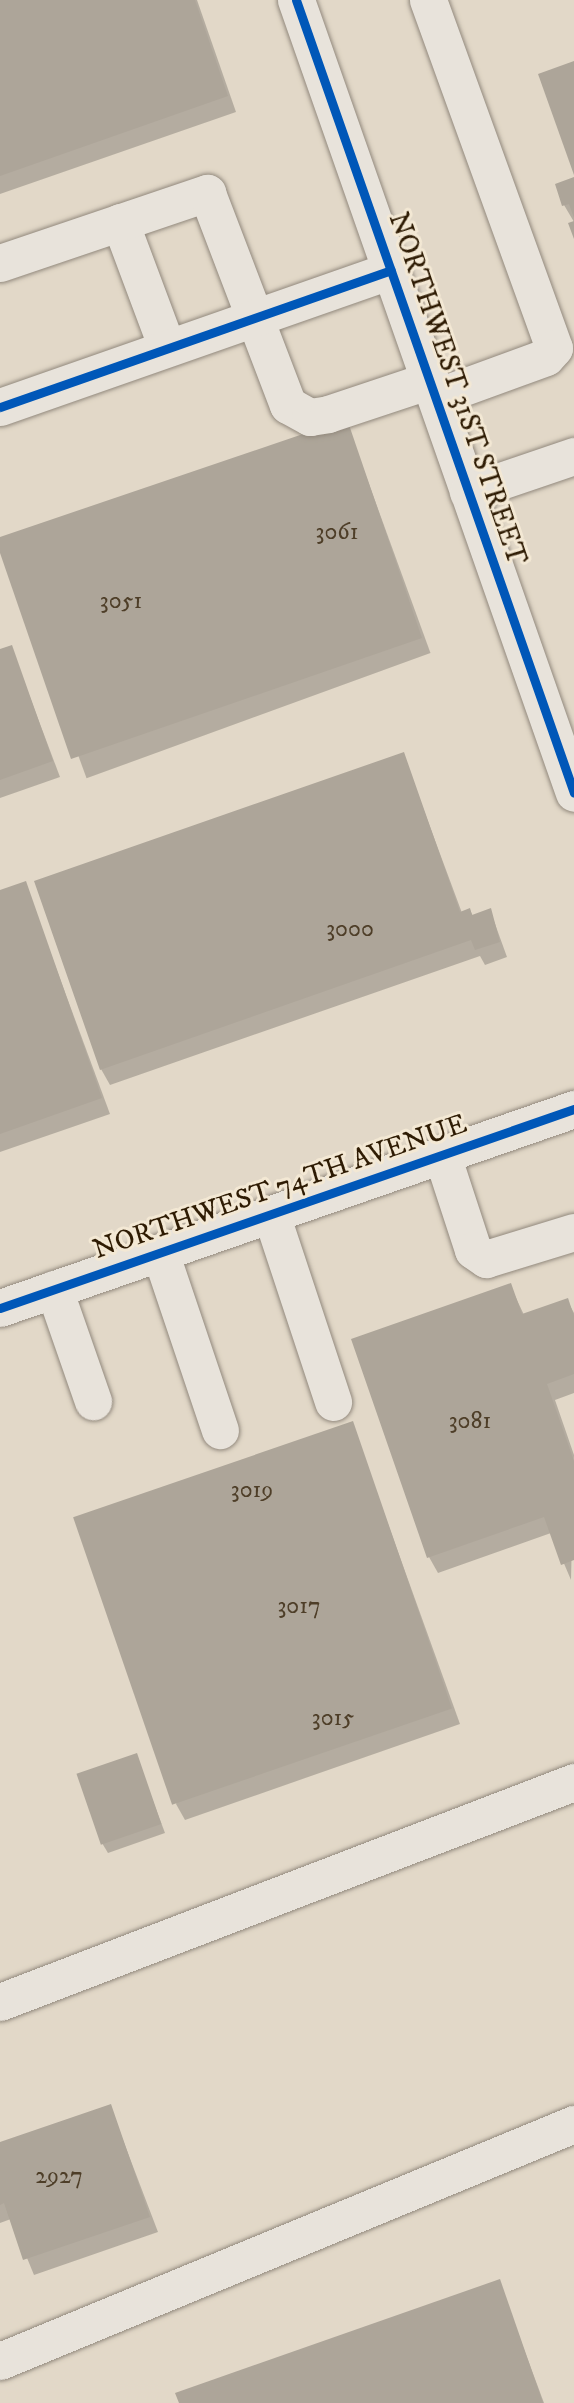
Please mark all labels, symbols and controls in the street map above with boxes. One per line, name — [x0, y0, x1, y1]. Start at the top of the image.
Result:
street label: NORTHWEST 31ST STREET — [381, 208, 533, 570]
house number: 3061 — [315, 519, 359, 547]
house number: 3051 — [100, 588, 142, 616]
house number: 3000 — [326, 916, 374, 944]
street label: NORTHWEST 74TH AVENUE — [89, 1107, 471, 1267]
house number: 3081 — [449, 1408, 491, 1436]
house number: 3019 — [231, 1477, 273, 1505]
house number: 3017 — [277, 1593, 321, 1621]
house number: 3015 — [312, 1705, 354, 1733]
house number: 2927 — [35, 2163, 83, 2191]

